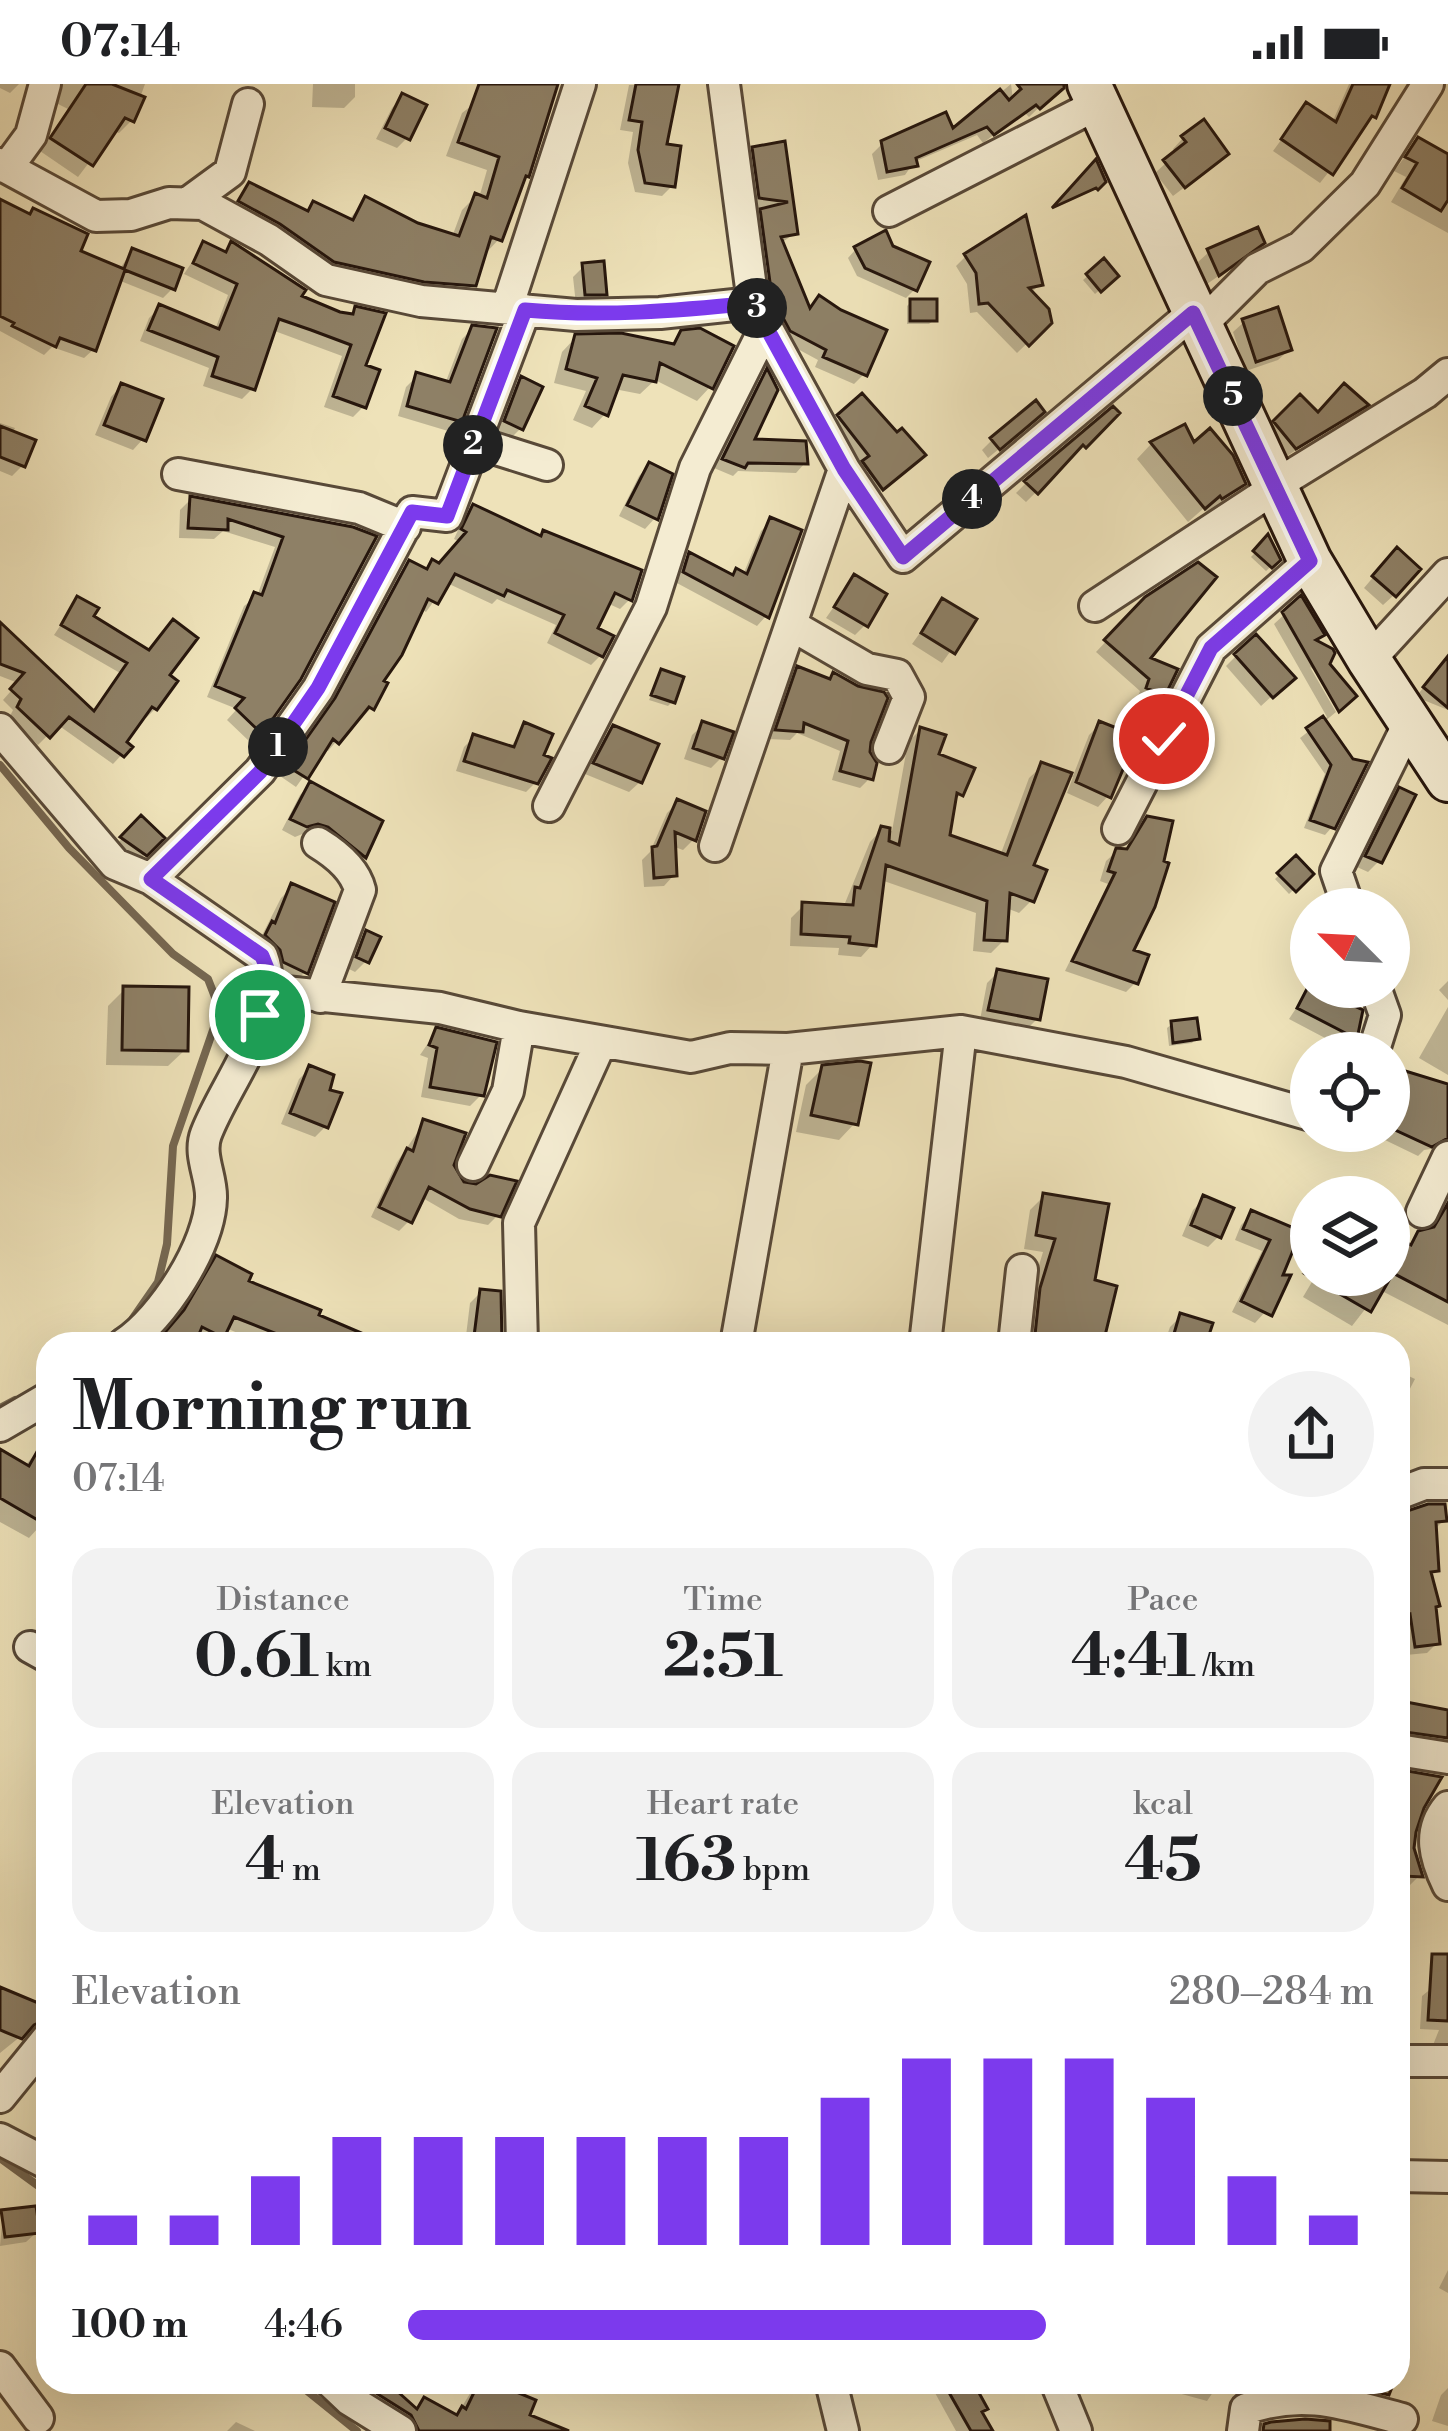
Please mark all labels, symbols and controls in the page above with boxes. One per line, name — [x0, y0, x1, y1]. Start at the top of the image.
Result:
text: 07:14 — [60, 14, 181, 71]
pin: 3 — [727, 278, 787, 338]
text: 3 — [747, 287, 767, 328]
pin: 5 — [1203, 366, 1263, 426]
text: 5 — [1223, 375, 1243, 416]
pin: 2 — [443, 415, 503, 475]
text: 2 — [463, 424, 483, 465]
pin: 4 — [942, 469, 1002, 529]
text: 4 — [961, 478, 983, 519]
pin — [1113, 688, 1215, 790]
icon: check — [1131, 706, 1197, 772]
pin: 1 — [248, 717, 308, 777]
text: 1 — [270, 726, 286, 767]
north arrow — [1290, 888, 1410, 1008]
map controls — [1290, 888, 1410, 1296]
pin — [209, 964, 311, 1066]
icon: arrive — [227, 982, 293, 1048]
button: locate — [1290, 1032, 1410, 1152]
button: layers — [1290, 1176, 1410, 1296]
text: Morning run — [72, 1368, 471, 1451]
button: share — [1248, 1371, 1374, 1497]
text: 07:14 — [72, 1455, 165, 1504]
text: Distance — [216, 1580, 350, 1621]
text: Time — [683, 1580, 763, 1621]
text: Pace — [1128, 1580, 1198, 1621]
text: 0.61 — [194, 1621, 319, 1696]
text: 2:51 — [663, 1621, 783, 1696]
text: 4:41 — [1071, 1621, 1196, 1696]
text: km — [319, 1646, 372, 1687]
text: /km — [1196, 1646, 1255, 1687]
text: Elevation — [212, 1784, 354, 1825]
text: Heart rate — [647, 1784, 799, 1825]
text: kcal — [1133, 1784, 1193, 1825]
text: 4 — [245, 1825, 285, 1900]
text: 163 — [636, 1825, 736, 1900]
text: 45 — [1124, 1825, 1202, 1900]
text: m — [285, 1850, 321, 1891]
text: bpm — [736, 1850, 810, 1891]
text: Elevation — [72, 1968, 241, 2017]
text: 280–284 m — [1169, 1968, 1374, 2017]
text: 100 m — [72, 2301, 188, 2350]
text: 4:46 — [264, 2301, 343, 2350]

